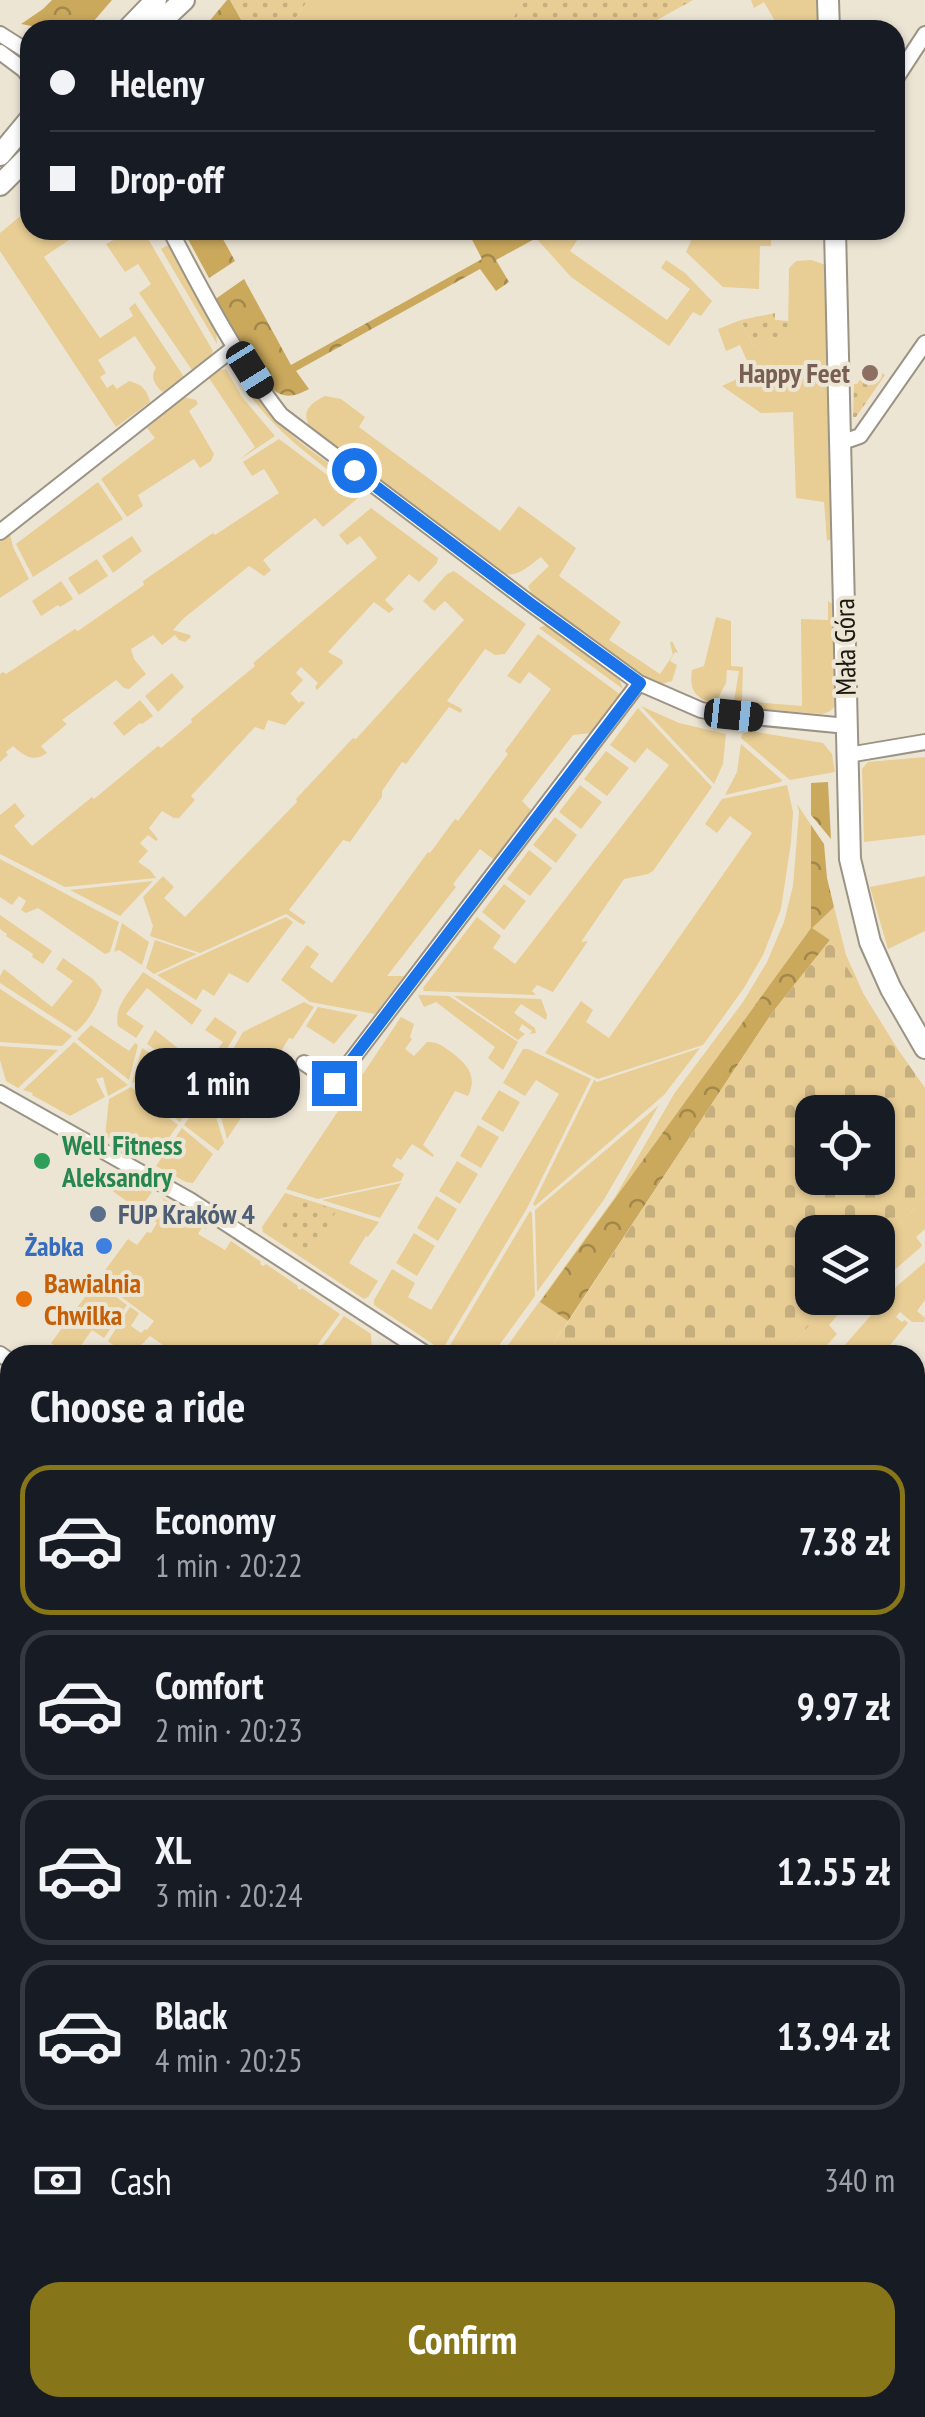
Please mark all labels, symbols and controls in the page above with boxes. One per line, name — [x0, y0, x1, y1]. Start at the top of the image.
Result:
text: Heleny — [110, 58, 204, 107]
text: Drop-off — [110, 154, 224, 203]
car — [221, 337, 279, 403]
place label: Happy Feet — [739, 354, 850, 391]
marker: Happy Feet — [859, 362, 881, 384]
route start — [332, 448, 377, 493]
street label: Mała Góra — [825, 598, 864, 696]
car — [703, 697, 765, 733]
callout: 1 min — [134, 1048, 299, 1118]
route end — [312, 1061, 357, 1106]
text: 1 min — [185, 1062, 250, 1104]
map controls — [795, 1095, 895, 1315]
button: locate — [795, 1095, 895, 1195]
place label: Well Fitness Aleksandry — [61, 1126, 183, 1195]
marker: Well Fitness Aleksandry — [31, 1150, 53, 1172]
place label: FUP Kraków 4 — [118, 1195, 256, 1232]
marker: FUP Kraków 4 — [87, 1203, 109, 1225]
button: layers — [795, 1215, 895, 1315]
place label: Żabka — [25, 1227, 84, 1264]
marker: Żabka — [93, 1235, 115, 1257]
place label: Bawialnia Chwilka — [44, 1264, 141, 1333]
marker: Bawialnia Chwilka — [13, 1288, 35, 1310]
text: Choose a ride — [30, 1376, 245, 1434]
icon: car — [35, 1495, 125, 1585]
text: Economy — [155, 1495, 275, 1544]
text: 7.38 zł — [799, 1516, 890, 1565]
text: 1 min · 20:22 — [155, 1544, 303, 1586]
icon: car — [35, 1660, 125, 1750]
text: Comfort — [155, 1660, 264, 1709]
text: 9.97 zł — [797, 1681, 890, 1730]
text: 2 min · 20:23 — [155, 1709, 303, 1751]
icon: car — [35, 1825, 125, 1915]
text: XL — [155, 1825, 191, 1874]
text: 12.55 zł — [777, 1846, 890, 1895]
text: 3 min · 20:24 — [155, 1874, 303, 1916]
icon: car — [35, 1990, 125, 2080]
text: Black — [155, 1990, 228, 2039]
text: 13.94 zł — [777, 2011, 890, 2060]
text: 4 min · 20:25 — [155, 2039, 303, 2081]
icon: cash — [30, 2153, 85, 2208]
text: Cash — [110, 2156, 172, 2205]
text: 340 m — [824, 2159, 895, 2201]
button: Confirm — [30, 2282, 895, 2397]

